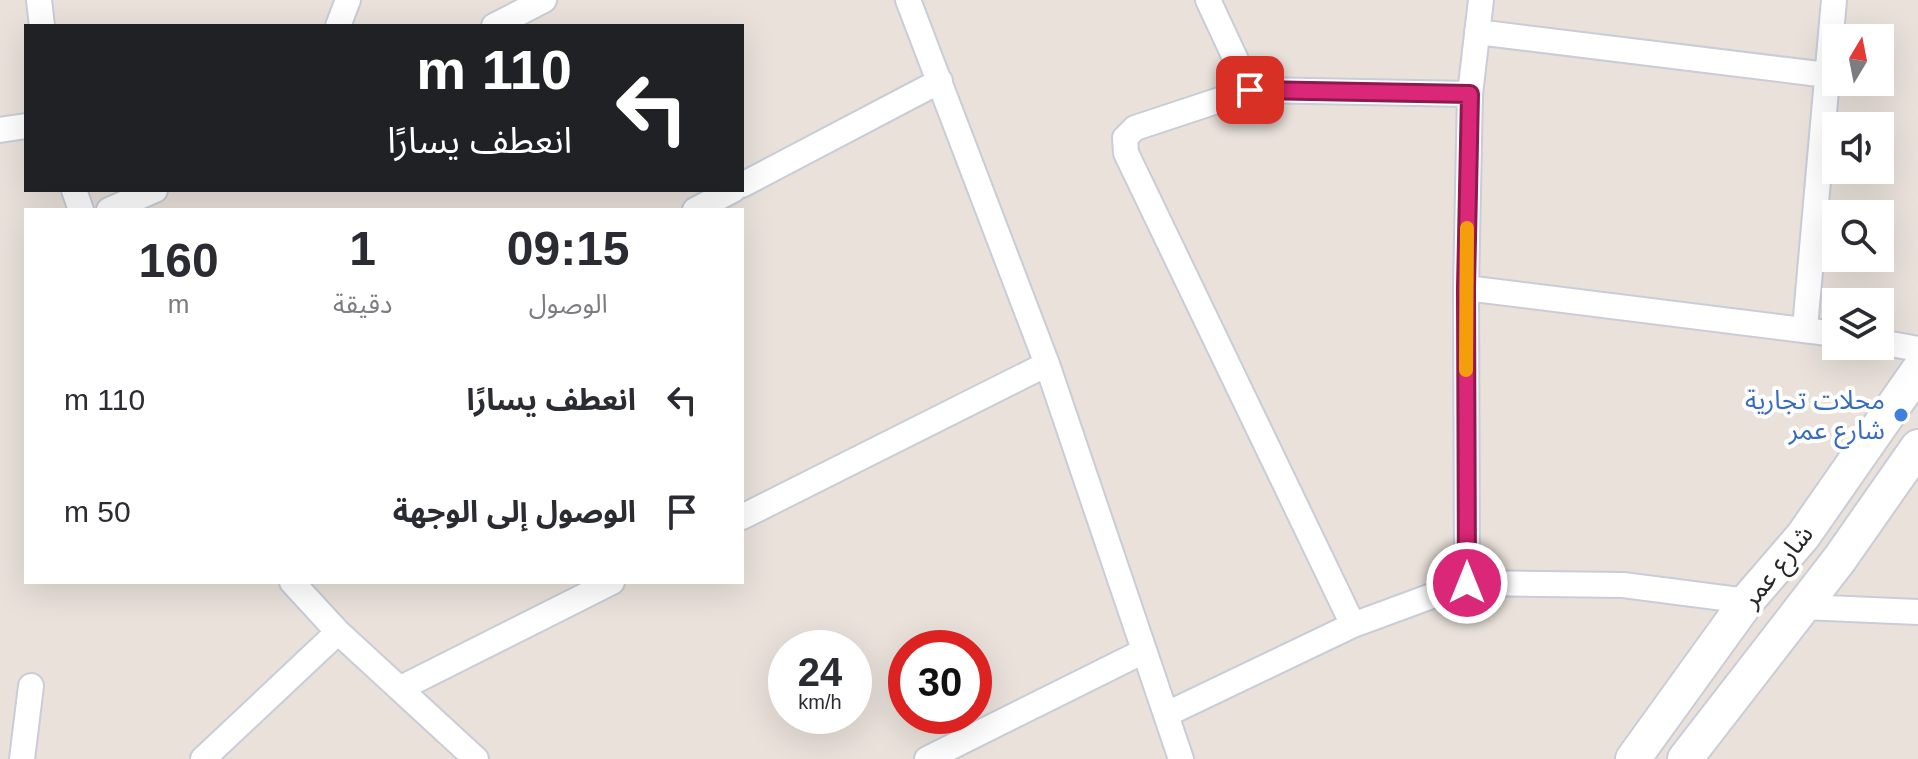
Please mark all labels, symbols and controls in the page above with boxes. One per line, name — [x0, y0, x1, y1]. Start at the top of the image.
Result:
north arrow — [1822, 24, 1894, 96]
map controls — [1822, 24, 1894, 360]
text: 110 m — [416, 38, 572, 101]
icon: left — [600, 56, 704, 160]
pin — [1216, 56, 1284, 124]
icon: arrive — [1228, 68, 1272, 112]
button: sound — [1822, 112, 1894, 184]
text: انعطف يسارًا — [387, 120, 572, 161]
button: search — [1822, 200, 1894, 272]
text: 1 — [349, 222, 376, 275]
text: 09:15 — [507, 222, 630, 275]
text: 160 — [139, 234, 219, 287]
button: layers — [1822, 288, 1894, 360]
text: m — [168, 289, 189, 319]
text: دقيقة — [333, 289, 392, 319]
text: الوصول — [529, 289, 608, 319]
icon: left — [660, 378, 704, 422]
text: 110 m — [64, 383, 145, 416]
text: انعطف يسارًا — [467, 383, 636, 416]
place label: محلات تجارية شارع عمر — [1745, 385, 1885, 449]
marker: محلات تجارية شارع عمر — [1892, 406, 1910, 424]
icon: arrive — [660, 490, 704, 534]
text: 50 m — [64, 495, 131, 528]
text: الوصول إلى الوجهة — [393, 495, 636, 528]
street label: شارع عمر — [1734, 519, 1822, 616]
position arrow — [1425, 541, 1509, 625]
speed limit sign: 30 — [888, 630, 992, 734]
text: 24 — [798, 650, 842, 694]
text: km/h — [798, 691, 842, 713]

